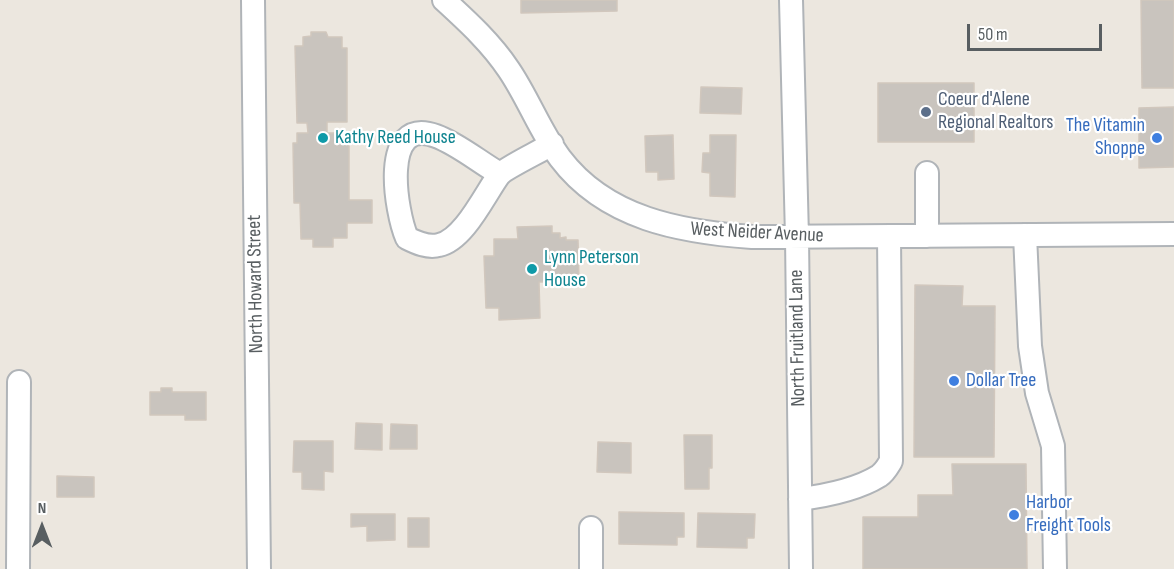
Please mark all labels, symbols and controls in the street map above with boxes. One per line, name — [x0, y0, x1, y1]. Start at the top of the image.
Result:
scale bar — [970, 12, 1105, 50]
text: 50 m — [978, 24, 1008, 45]
place label: Coeur d'Alene Regional Realtors — [938, 88, 1054, 135]
marker: Coeur d'Alene Regional Realtors — [919, 105, 933, 119]
place label: The Vitamin Shoppe — [1066, 114, 1145, 161]
place label: Kathy Reed House — [335, 126, 456, 150]
marker: Kathy Reed House — [316, 131, 330, 145]
marker: The Vitamin Shoppe — [1150, 131, 1164, 145]
street label: North Howard Street — [243, 215, 269, 353]
street label: West Neider Avenue — [690, 218, 824, 248]
place label: Lynn Peterson House — [544, 246, 639, 293]
marker: Lynn Peterson House — [525, 262, 539, 276]
street label: North Fruitland Lane — [785, 269, 811, 407]
place label: Dollar Tree — [966, 369, 1036, 393]
marker: Dollar Tree — [947, 374, 961, 388]
place label: Harbor Freight Tools — [1026, 491, 1111, 538]
north arrow — [12, 497, 72, 557]
text: N — [38, 499, 46, 518]
marker: Harbor Freight Tools — [1007, 508, 1021, 522]

